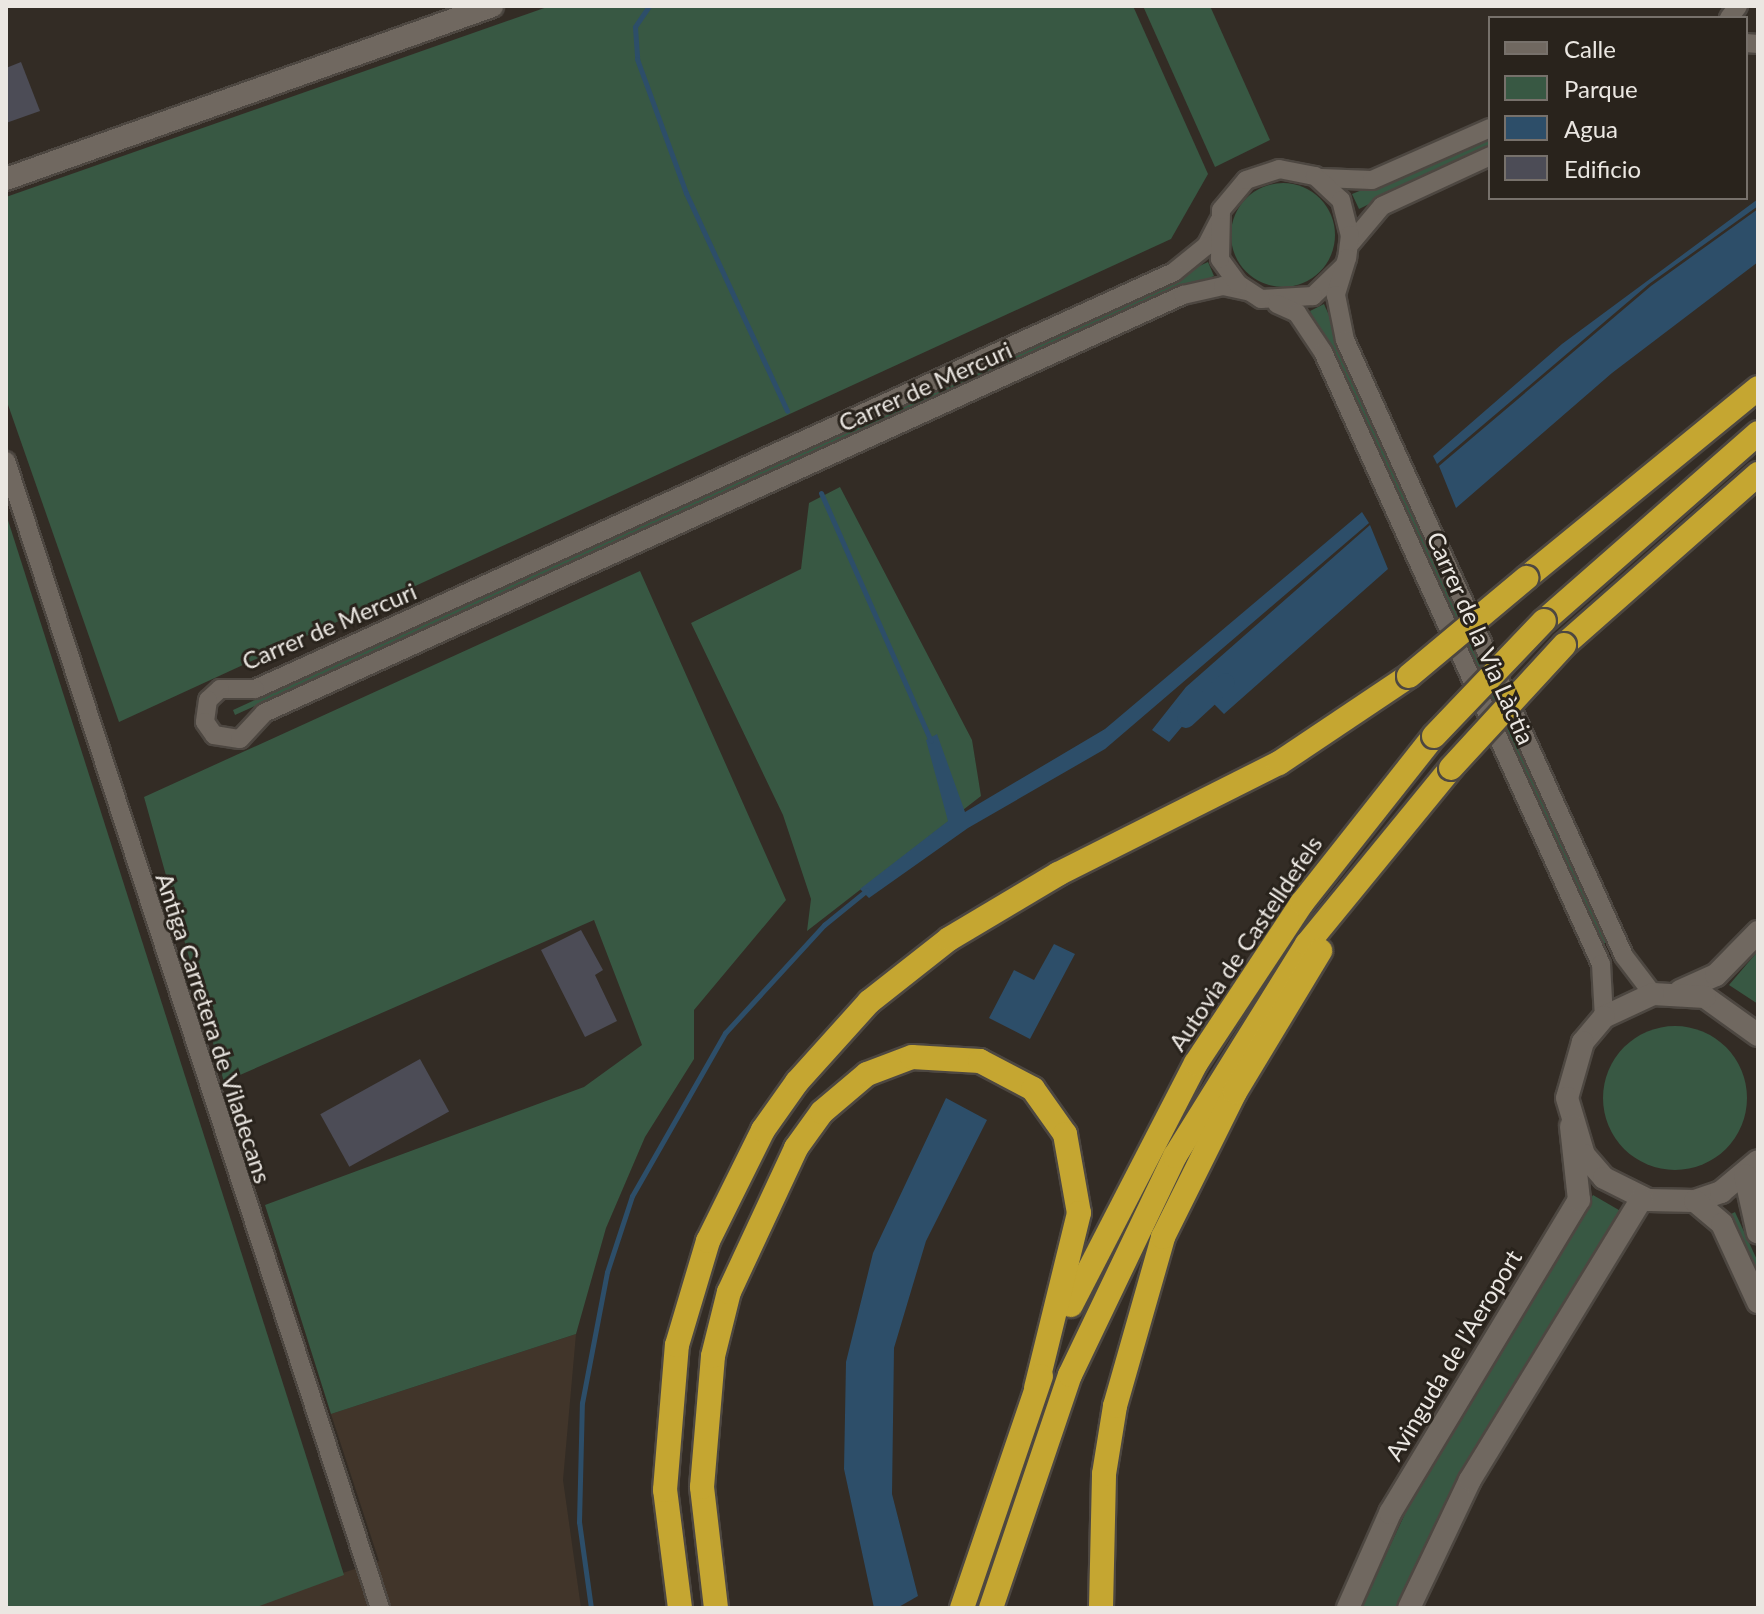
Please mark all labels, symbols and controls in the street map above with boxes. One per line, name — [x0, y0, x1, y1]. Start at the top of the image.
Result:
legend — [1488, 16, 1748, 200]
text: Calle — [1564, 34, 1616, 63]
text: Parque — [1564, 74, 1638, 103]
text: Agua — [1564, 114, 1618, 143]
text: Edificio — [1564, 154, 1641, 183]
street label: Carrer de Mercuri — [834, 335, 1016, 437]
street label: Carrer de la Via Làctia — [1421, 527, 1541, 749]
street label: Carrer de Mercuri — [237, 576, 421, 676]
street label: Autovia de Castelldefels — [1162, 830, 1328, 1056]
street label: Antiga Carretera de Viladecans — [150, 869, 278, 1187]
street label: Avinguda de l'Aeroport — [1379, 1245, 1527, 1465]

